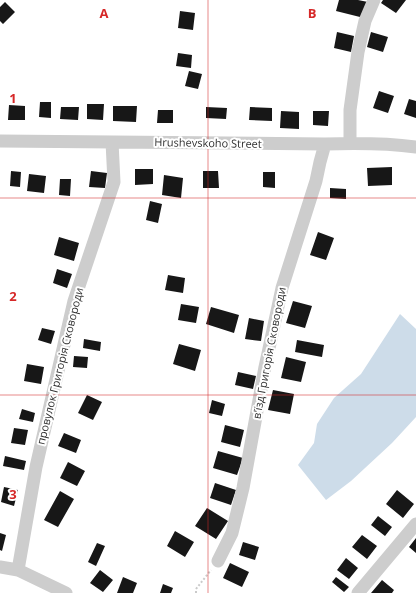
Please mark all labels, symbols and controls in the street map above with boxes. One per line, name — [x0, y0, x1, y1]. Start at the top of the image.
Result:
text: A — [100, 4, 109, 22]
text: B — [308, 4, 317, 22]
text: 1 — [9, 89, 17, 107]
street label: Hrushevskoho Street — [154, 134, 262, 151]
street label: провулок Григорія Сковороди — [33, 286, 86, 446]
street label: в'їзд Григорія Сковороди — [248, 286, 289, 420]
text: 2 — [9, 287, 17, 305]
text: 3 — [9, 485, 17, 503]

